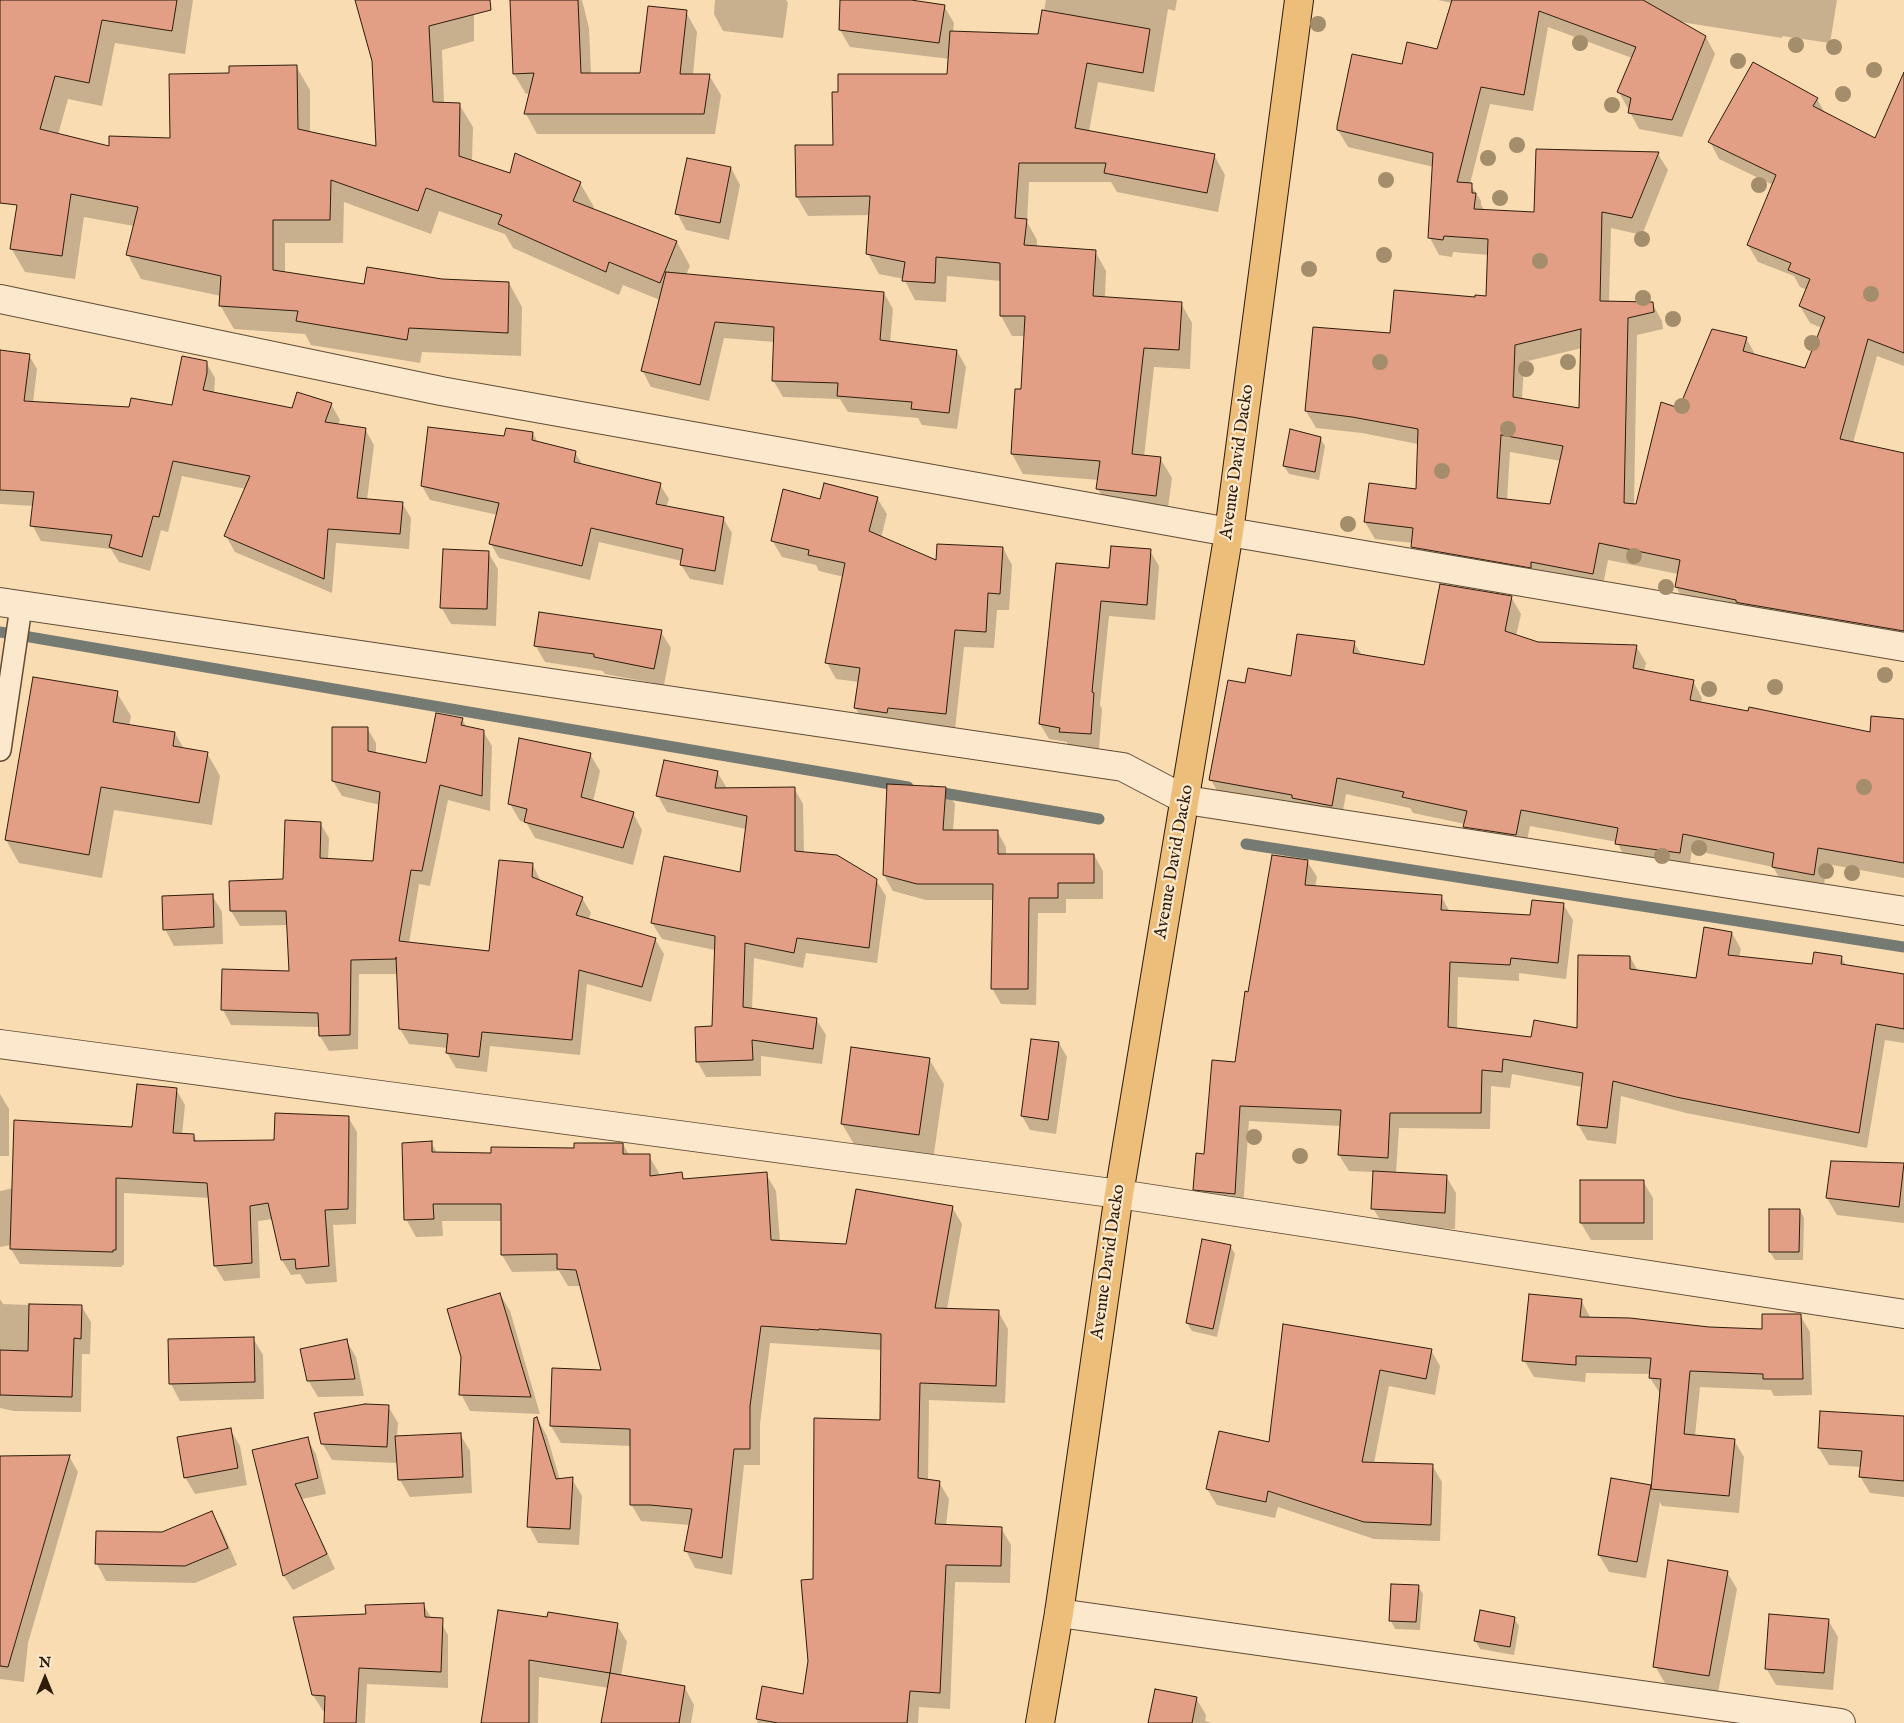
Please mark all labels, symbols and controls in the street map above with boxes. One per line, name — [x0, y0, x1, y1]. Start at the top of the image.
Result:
street label: Avenue David Dacko — [1216, 383, 1260, 541]
street label: Avenue David Dacko — [1151, 783, 1199, 941]
street label: Avenue David Dacko — [1087, 1183, 1131, 1341]
north arrow — [20, 1653, 70, 1703]
text: N — [39, 1654, 51, 1672]

